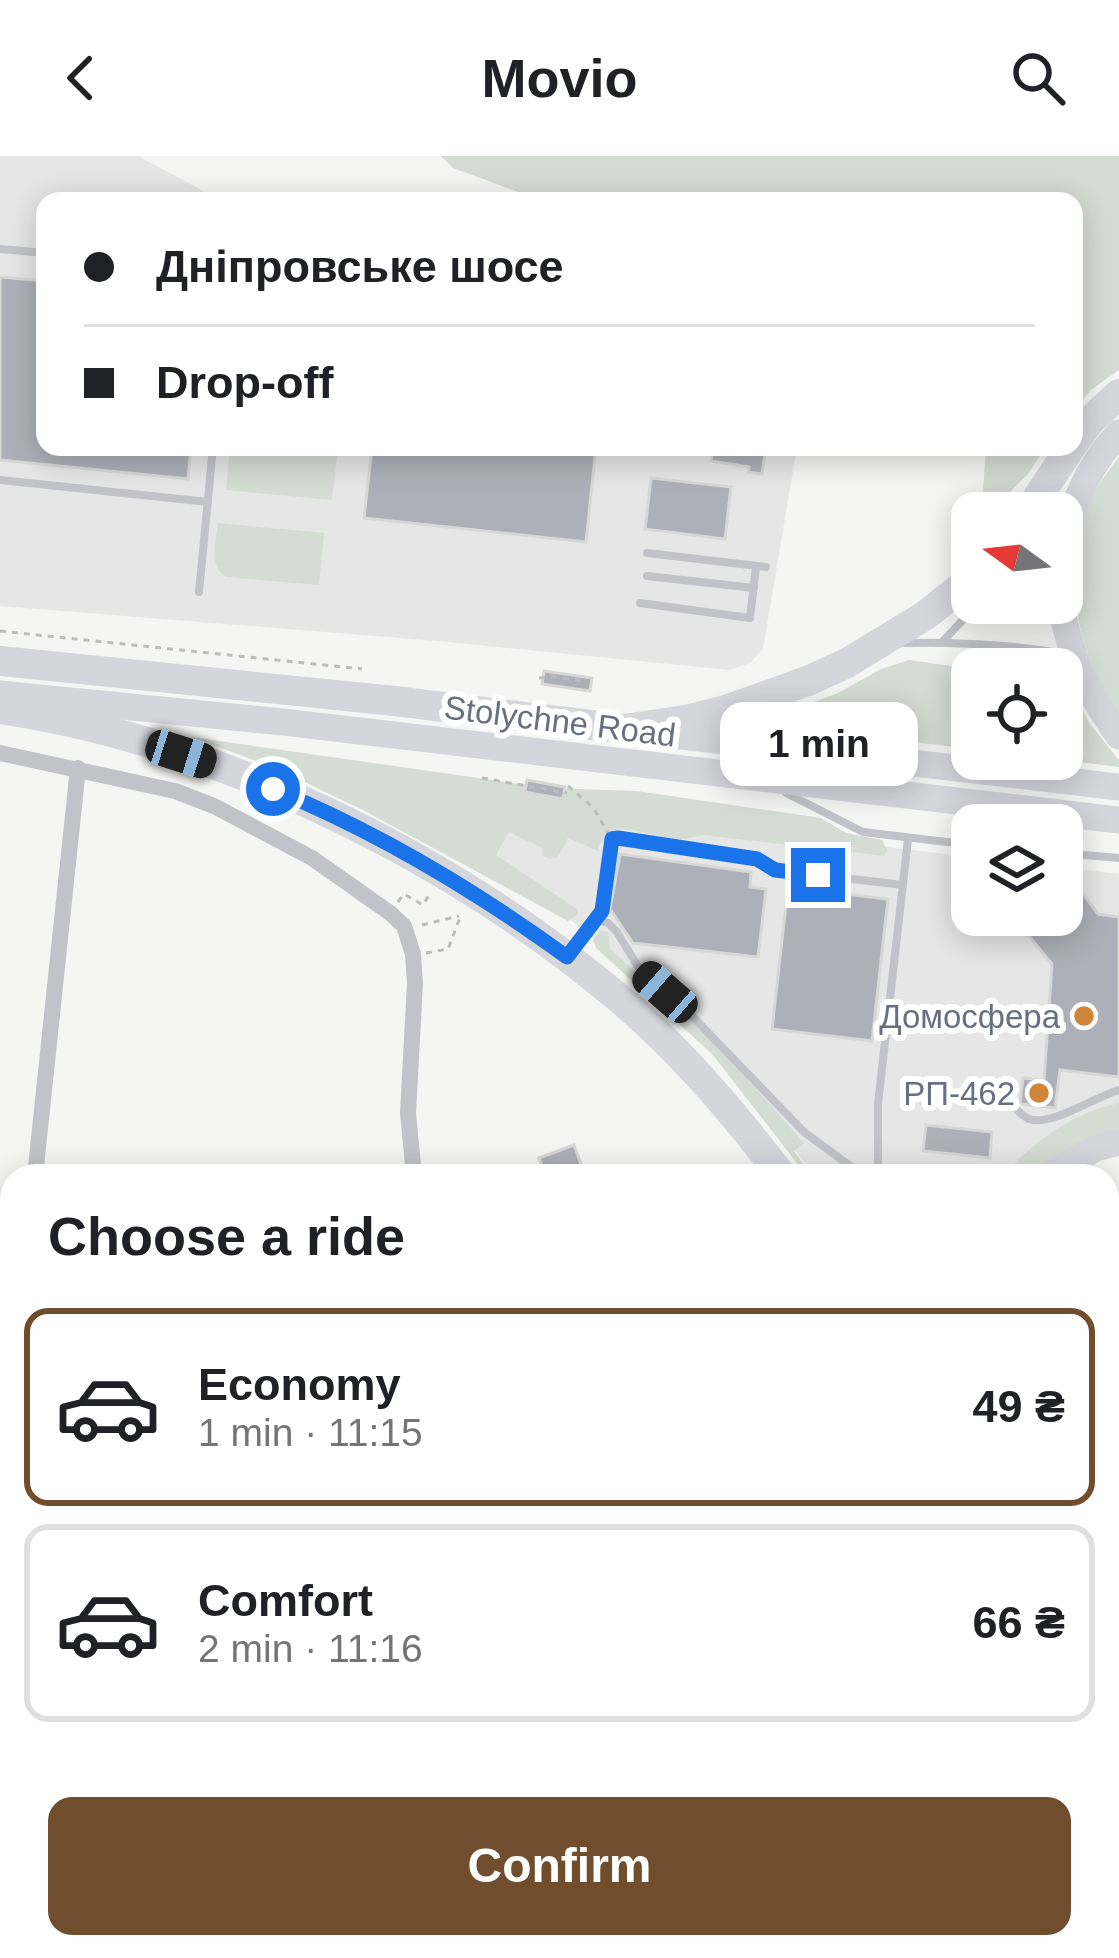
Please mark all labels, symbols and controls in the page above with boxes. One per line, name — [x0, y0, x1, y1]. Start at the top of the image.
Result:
icon: back — [48, 45, 114, 111]
icon: search — [1005, 45, 1071, 111]
text: Movio — [482, 48, 638, 108]
text: Дніпровське шосе — [156, 241, 564, 292]
text: Drop-off — [156, 357, 333, 408]
north arrow — [951, 492, 1083, 624]
map controls — [951, 492, 1083, 936]
button: locate — [951, 648, 1083, 780]
street label: Stolychne Road — [442, 688, 678, 754]
callout: 1 min — [719, 701, 917, 785]
text: 1 min — [768, 722, 870, 765]
car — [141, 726, 221, 782]
route start — [246, 762, 300, 816]
button: layers — [951, 804, 1083, 936]
route end — [791, 848, 845, 902]
car — [626, 955, 704, 1029]
place label: Домосфера — [879, 998, 1061, 1035]
marker: Домосфера — [1071, 1003, 1097, 1029]
place label: РП-462 — [903, 1075, 1015, 1112]
marker: РП-462 — [1026, 1080, 1052, 1106]
text: Choose a ride — [48, 1206, 405, 1266]
icon: car — [54, 1353, 162, 1461]
text: Economy — [198, 1359, 401, 1410]
text: 49 ₴ — [972, 1381, 1065, 1432]
text: 1 min · 11:15 — [198, 1411, 423, 1454]
icon: car — [54, 1569, 162, 1677]
text: Comfort — [198, 1575, 373, 1626]
text: 66 ₴ — [972, 1597, 1065, 1648]
text: 2 min · 11:16 — [198, 1627, 423, 1670]
button: Confirm — [48, 1797, 1071, 1935]

